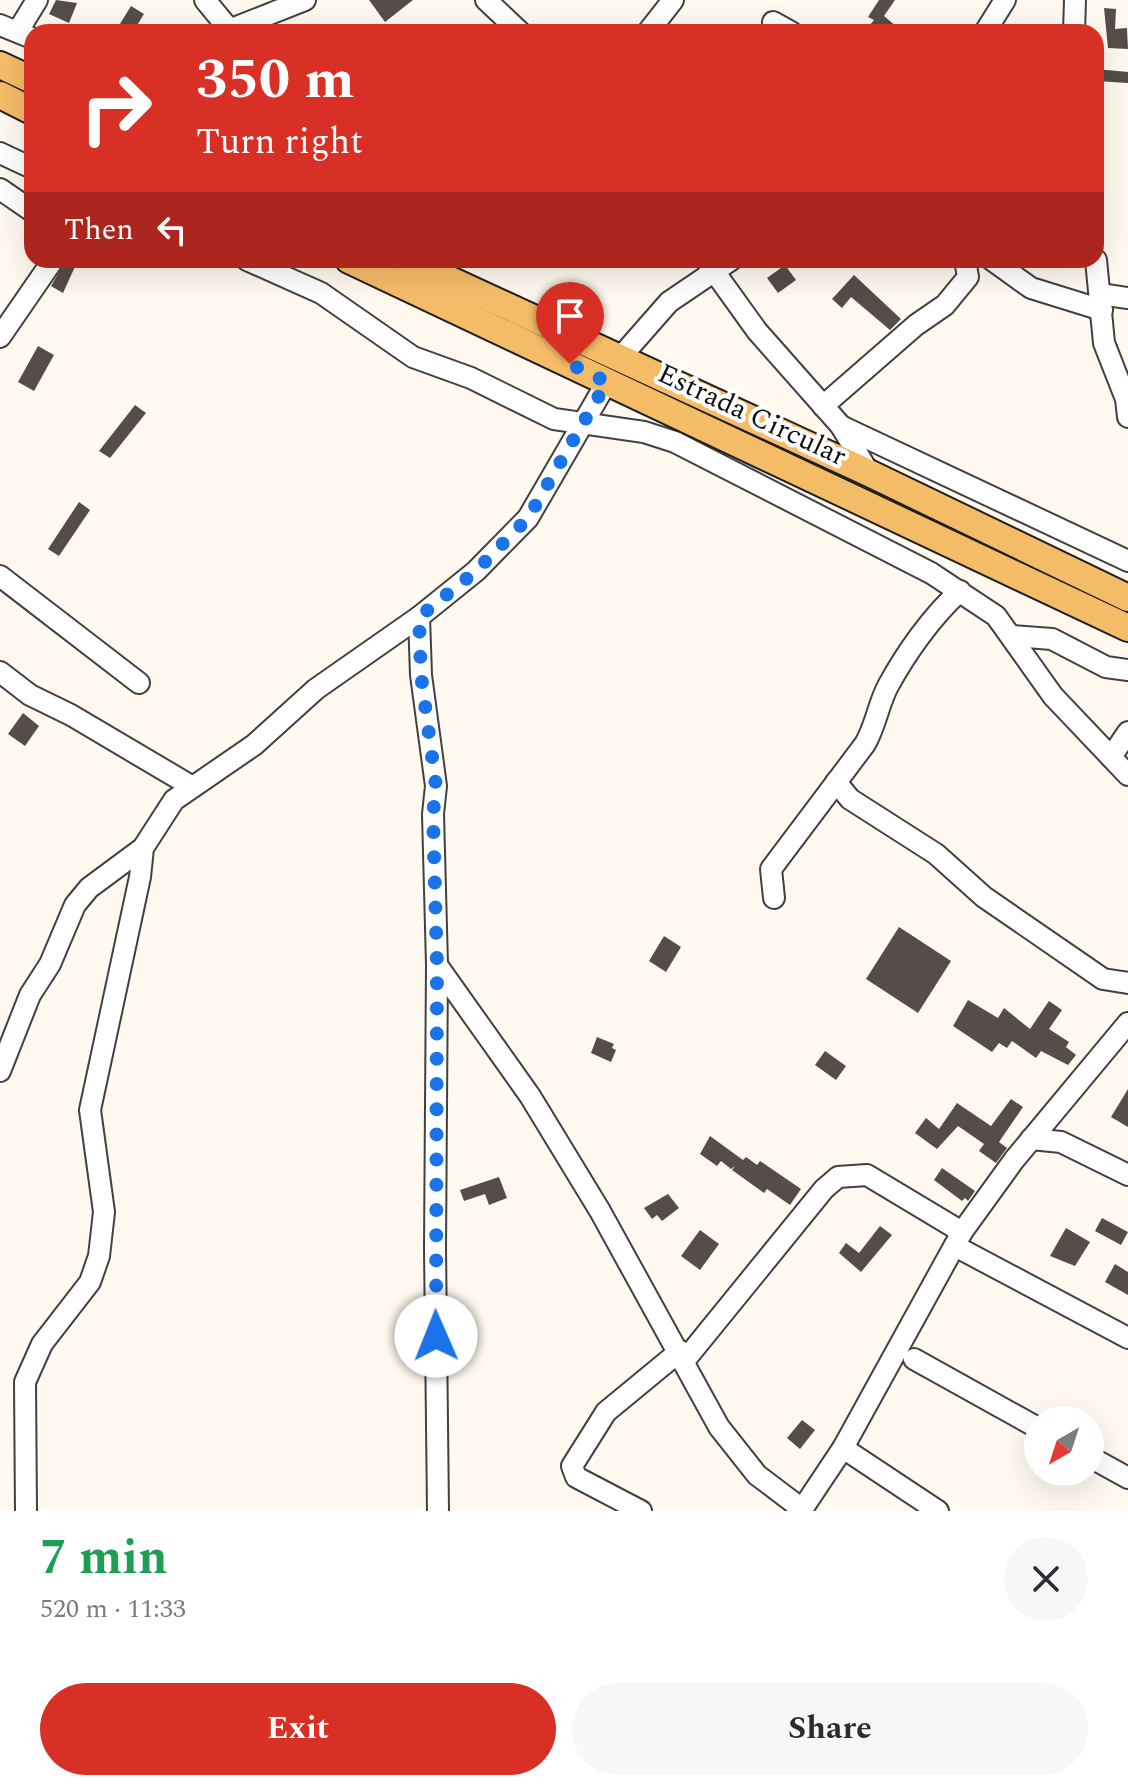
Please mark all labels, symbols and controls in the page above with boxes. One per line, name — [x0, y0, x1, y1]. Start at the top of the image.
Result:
text: 350 m — [196, 38, 355, 123]
icon: right — [64, 56, 168, 160]
text: Turn right — [196, 115, 363, 170]
text: Then — [64, 207, 134, 253]
icon: left — [150, 208, 194, 252]
pin — [536, 282, 604, 364]
icon: arrive — [548, 294, 592, 338]
street label: Estrada Circular — [650, 352, 854, 478]
position arrow — [394, 1294, 478, 1378]
north arrow — [1024, 1406, 1104, 1486]
map controls — [1024, 1406, 1104, 1486]
text: 7 min — [40, 1522, 168, 1595]
button: close — [1004, 1537, 1088, 1621]
text: 520 m · 11:33 — [40, 1589, 186, 1629]
button: Exit — [40, 1683, 556, 1775]
button: Share — [572, 1683, 1088, 1775]

